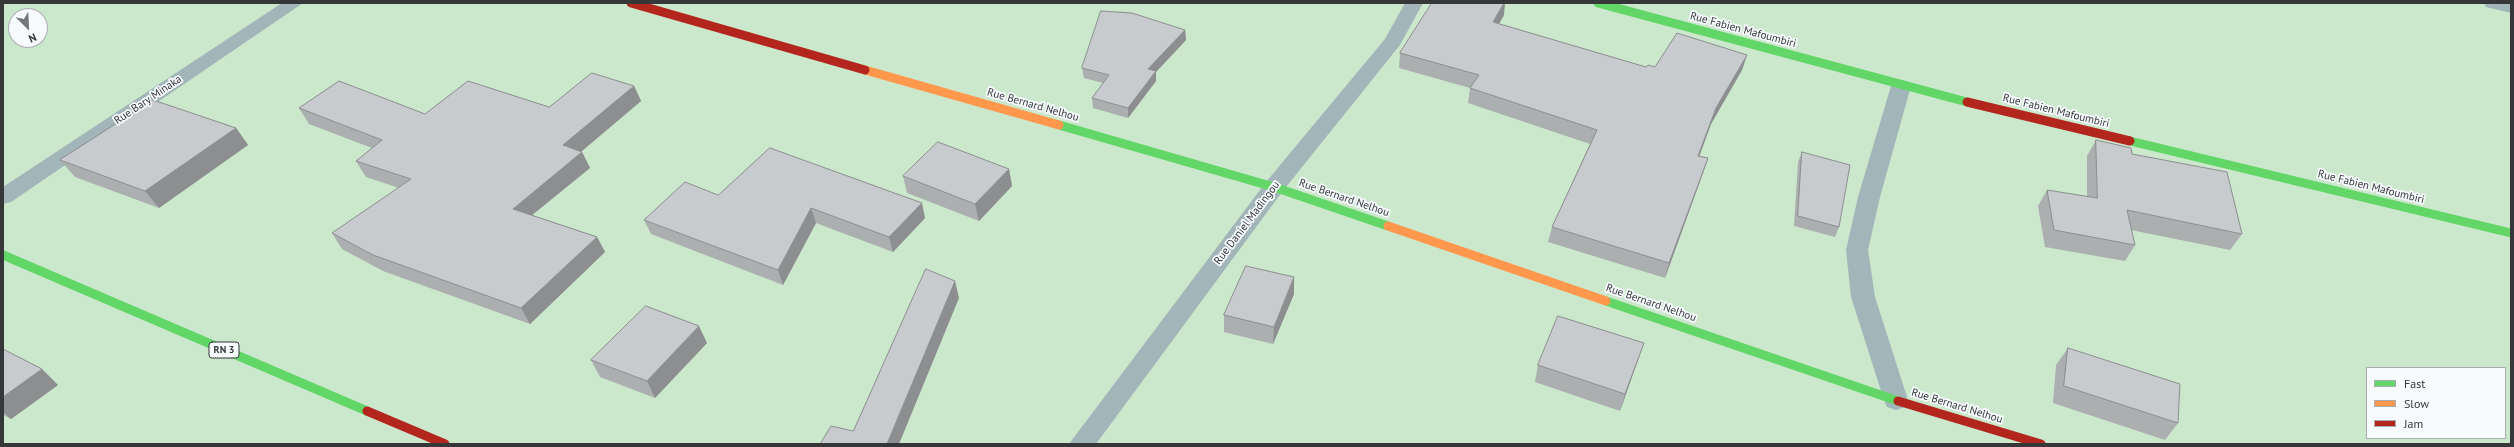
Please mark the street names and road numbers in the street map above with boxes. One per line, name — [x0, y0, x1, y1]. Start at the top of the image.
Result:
street label: Rue Fabien Mafoumbiri — [1688, 9, 1798, 51]
street label: Rue Bary Minaka — [112, 73, 184, 127]
street label: Rue Bernard Nelhou — [986, 86, 1080, 124]
street label: Rue Fabien Mafoumbiri — [2001, 91, 2111, 131]
street label: Rue Fabien Mafoumbiri — [2316, 167, 2426, 207]
street label: Rue Bernard Nelhou — [1297, 176, 1391, 220]
street label: Rue Daniel Madingou — [1211, 179, 1283, 267]
street label: Rue Bernard Nelhou — [1604, 281, 1698, 325]
road number: RN 3 — [209, 342, 239, 358]
street label: Rue Bernard Nelhou — [1910, 386, 2004, 426]

